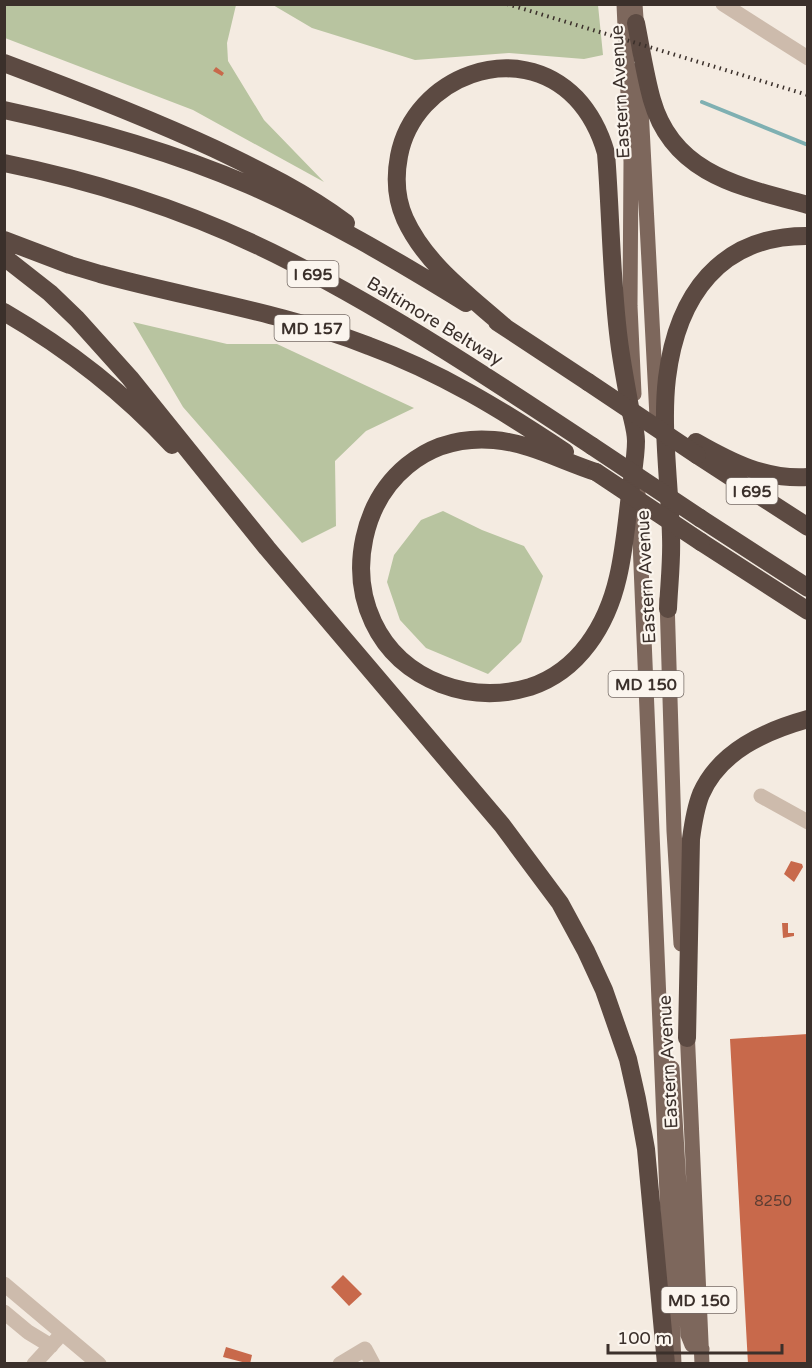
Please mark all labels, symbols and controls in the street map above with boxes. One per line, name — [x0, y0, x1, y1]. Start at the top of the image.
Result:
street label: Eastern Avenue — [606, 25, 634, 159]
road number: I 695 — [288, 261, 338, 287]
street label: Baltimore Beltway — [363, 272, 507, 371]
road number: MD 157 — [274, 315, 350, 341]
road number: I 695 — [726, 478, 777, 504]
street label: Eastern Avenue — [632, 510, 660, 644]
road number: MD 150 — [608, 671, 684, 697]
street label: Eastern Avenue — [654, 995, 682, 1129]
house number: 8250 — [754, 1192, 792, 1210]
road number: MD 150 — [662, 1287, 736, 1313]
scale bar — [608, 1317, 782, 1355]
text: 100 m — [617, 1327, 672, 1349]

